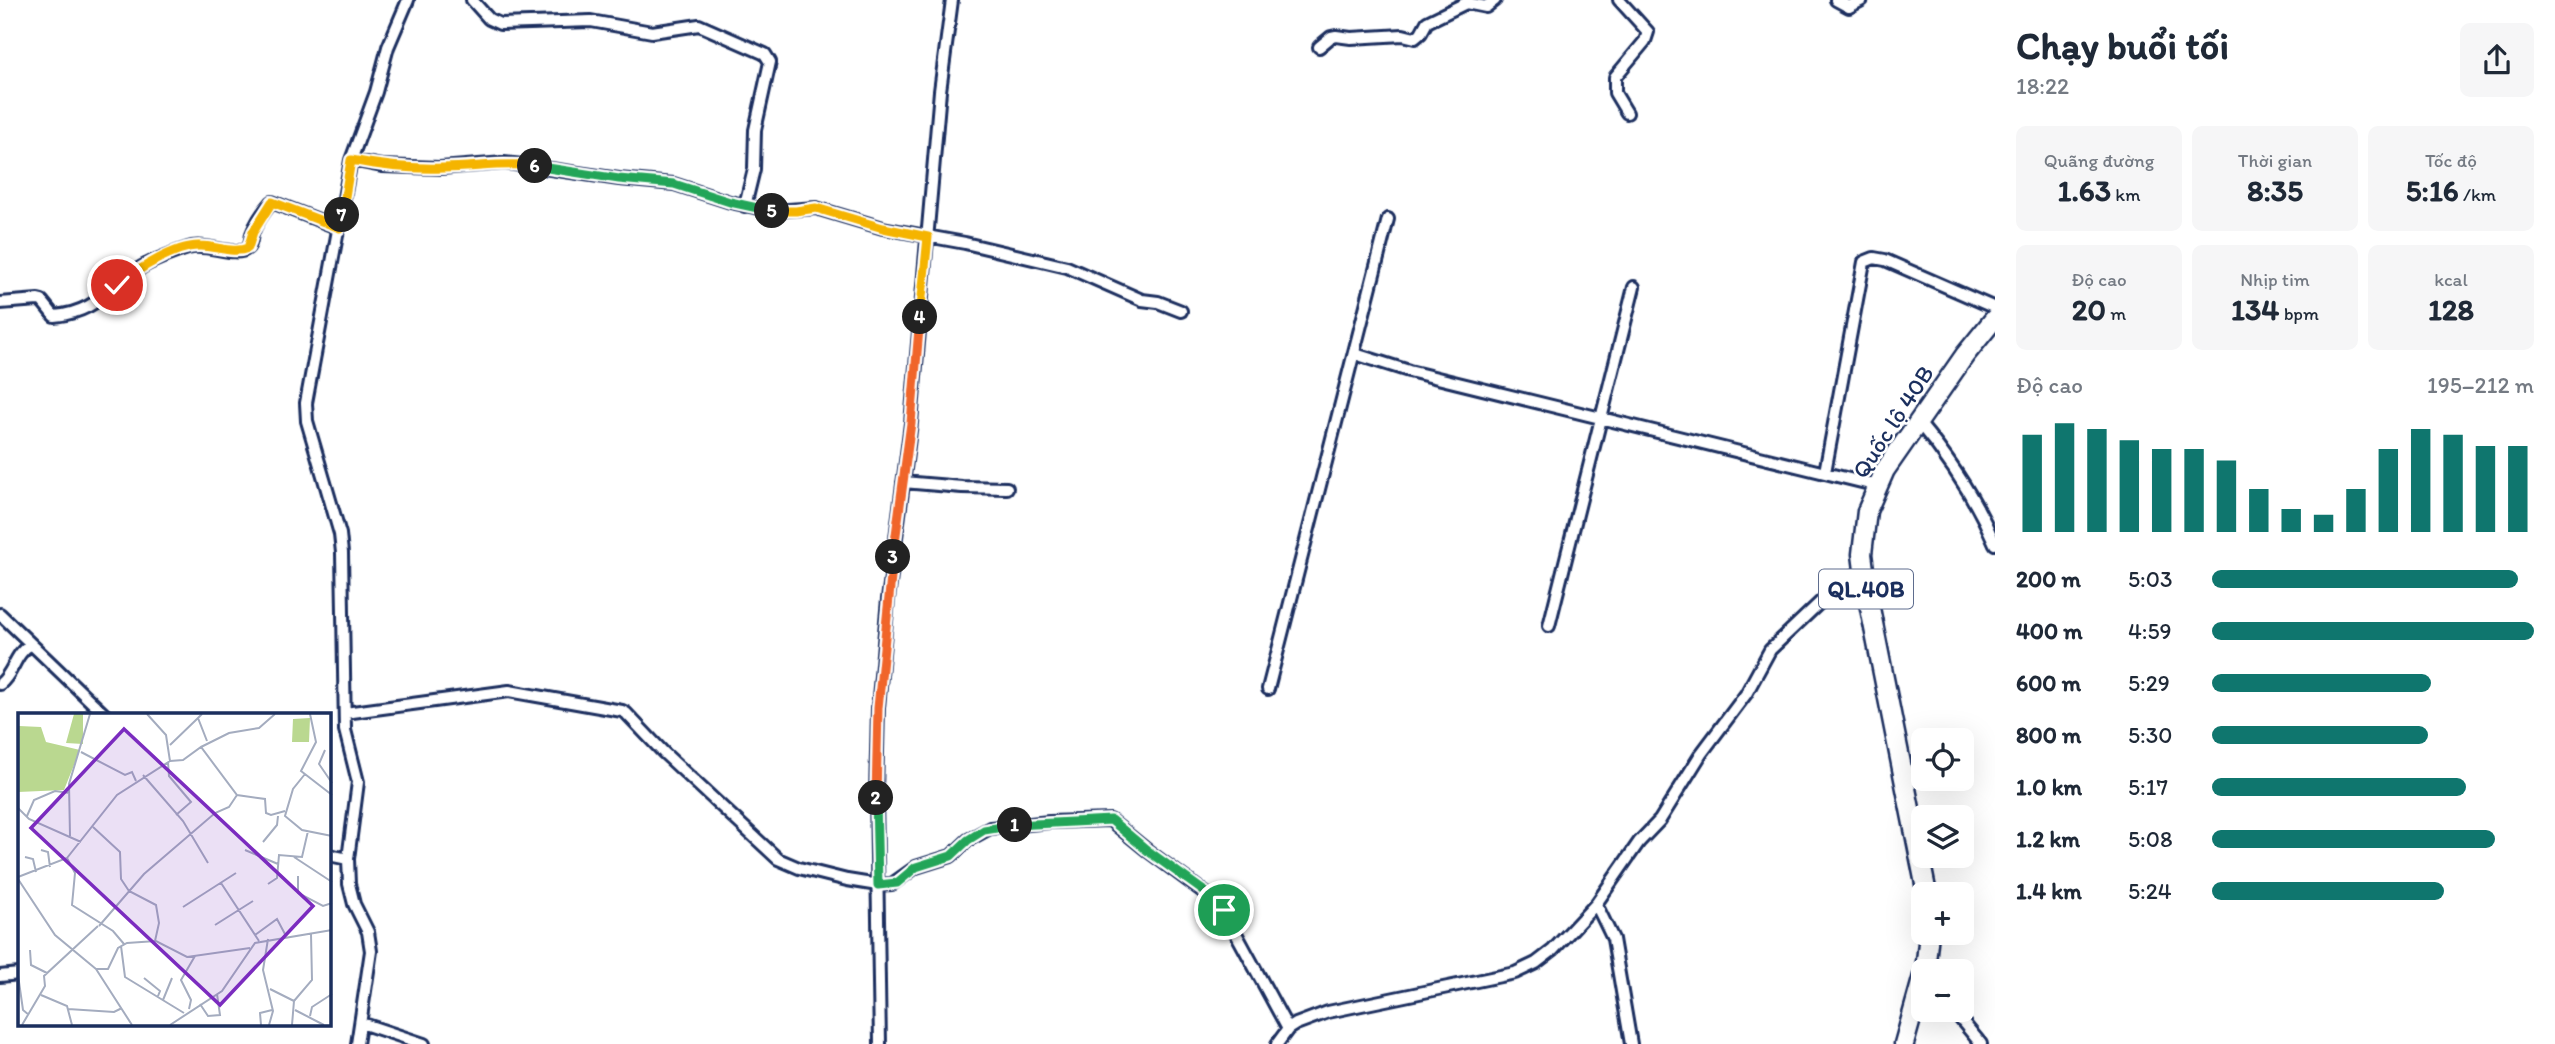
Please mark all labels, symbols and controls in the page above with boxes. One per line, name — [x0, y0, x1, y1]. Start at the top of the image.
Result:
text: Chạy buổi tối — [2016, 23, 2229, 69]
button: share — [2460, 23, 2534, 97]
text: 18:22 — [2016, 72, 2069, 100]
pin: 6 — [518, 148, 552, 184]
text: Quãng đường — [2044, 149, 2154, 172]
text: Thời gian — [2238, 149, 2312, 172]
text: Tốc độ — [2425, 149, 2477, 172]
text: 6 — [529, 154, 540, 177]
text: 1.63 — [2058, 172, 2111, 209]
text: 8:35 — [2247, 172, 2303, 209]
text: 5:16 — [2406, 172, 2459, 209]
text: km — [2111, 183, 2140, 206]
text: /km — [2459, 183, 2496, 206]
pin: 5 — [754, 194, 790, 228]
pin: 7 — [324, 198, 360, 232]
text: 5 — [767, 199, 776, 222]
text: 7 — [337, 203, 346, 226]
pin — [87, 255, 147, 315]
icon: check — [98, 266, 136, 304]
text: Độ cao — [2071, 268, 2127, 291]
text: Nhịp tim — [2240, 268, 2310, 291]
text: kcal — [2434, 268, 2468, 291]
text: 20 — [2072, 291, 2106, 328]
text: 134 — [2231, 291, 2279, 328]
text: 128 — [2428, 291, 2474, 328]
pin: 4 — [902, 300, 937, 334]
text: m — [2106, 302, 2126, 325]
text: bpm — [2279, 302, 2319, 325]
text: 4 — [914, 305, 925, 328]
street label: Quốc lộ 40B — [1845, 360, 1940, 484]
text: Độ cao — [2016, 371, 2083, 399]
text: 195–212 m — [2427, 371, 2534, 399]
pin: 3 — [876, 540, 910, 574]
text: 3 — [887, 545, 898, 568]
text: 200 m — [2016, 565, 2081, 593]
text: 5:03 — [2128, 565, 2172, 593]
road number: QL.40B — [1819, 569, 1913, 608]
text: 400 m — [2016, 617, 2083, 645]
text: 4:59 — [2128, 617, 2172, 645]
text: 600 m — [2016, 669, 2081, 697]
text: 5:29 — [2128, 669, 2170, 697]
inset map — [18, 713, 331, 1026]
text: 800 m — [2016, 721, 2081, 749]
text: 5:30 — [2128, 721, 2172, 749]
map controls — [1911, 728, 1974, 1022]
button: locate — [1911, 728, 1974, 791]
text: 1.0 km — [2016, 773, 2082, 801]
text: 5:17 — [2128, 773, 2168, 801]
pin: 2 — [858, 780, 894, 816]
text: 2 — [871, 786, 881, 809]
button: layers — [1911, 805, 1974, 868]
pin: 1 — [998, 808, 1032, 842]
text: 1 — [1010, 813, 1019, 836]
text: 1.2 km — [2016, 825, 2080, 853]
text: 5:08 — [2128, 825, 2172, 853]
text: 1.4 km — [2016, 877, 2082, 905]
text: 5:24 — [2128, 877, 2172, 905]
pin — [1194, 880, 1254, 940]
button: + — [1911, 882, 1974, 945]
icon: arrive — [1205, 891, 1243, 929]
button: − — [1911, 959, 1974, 1022]

